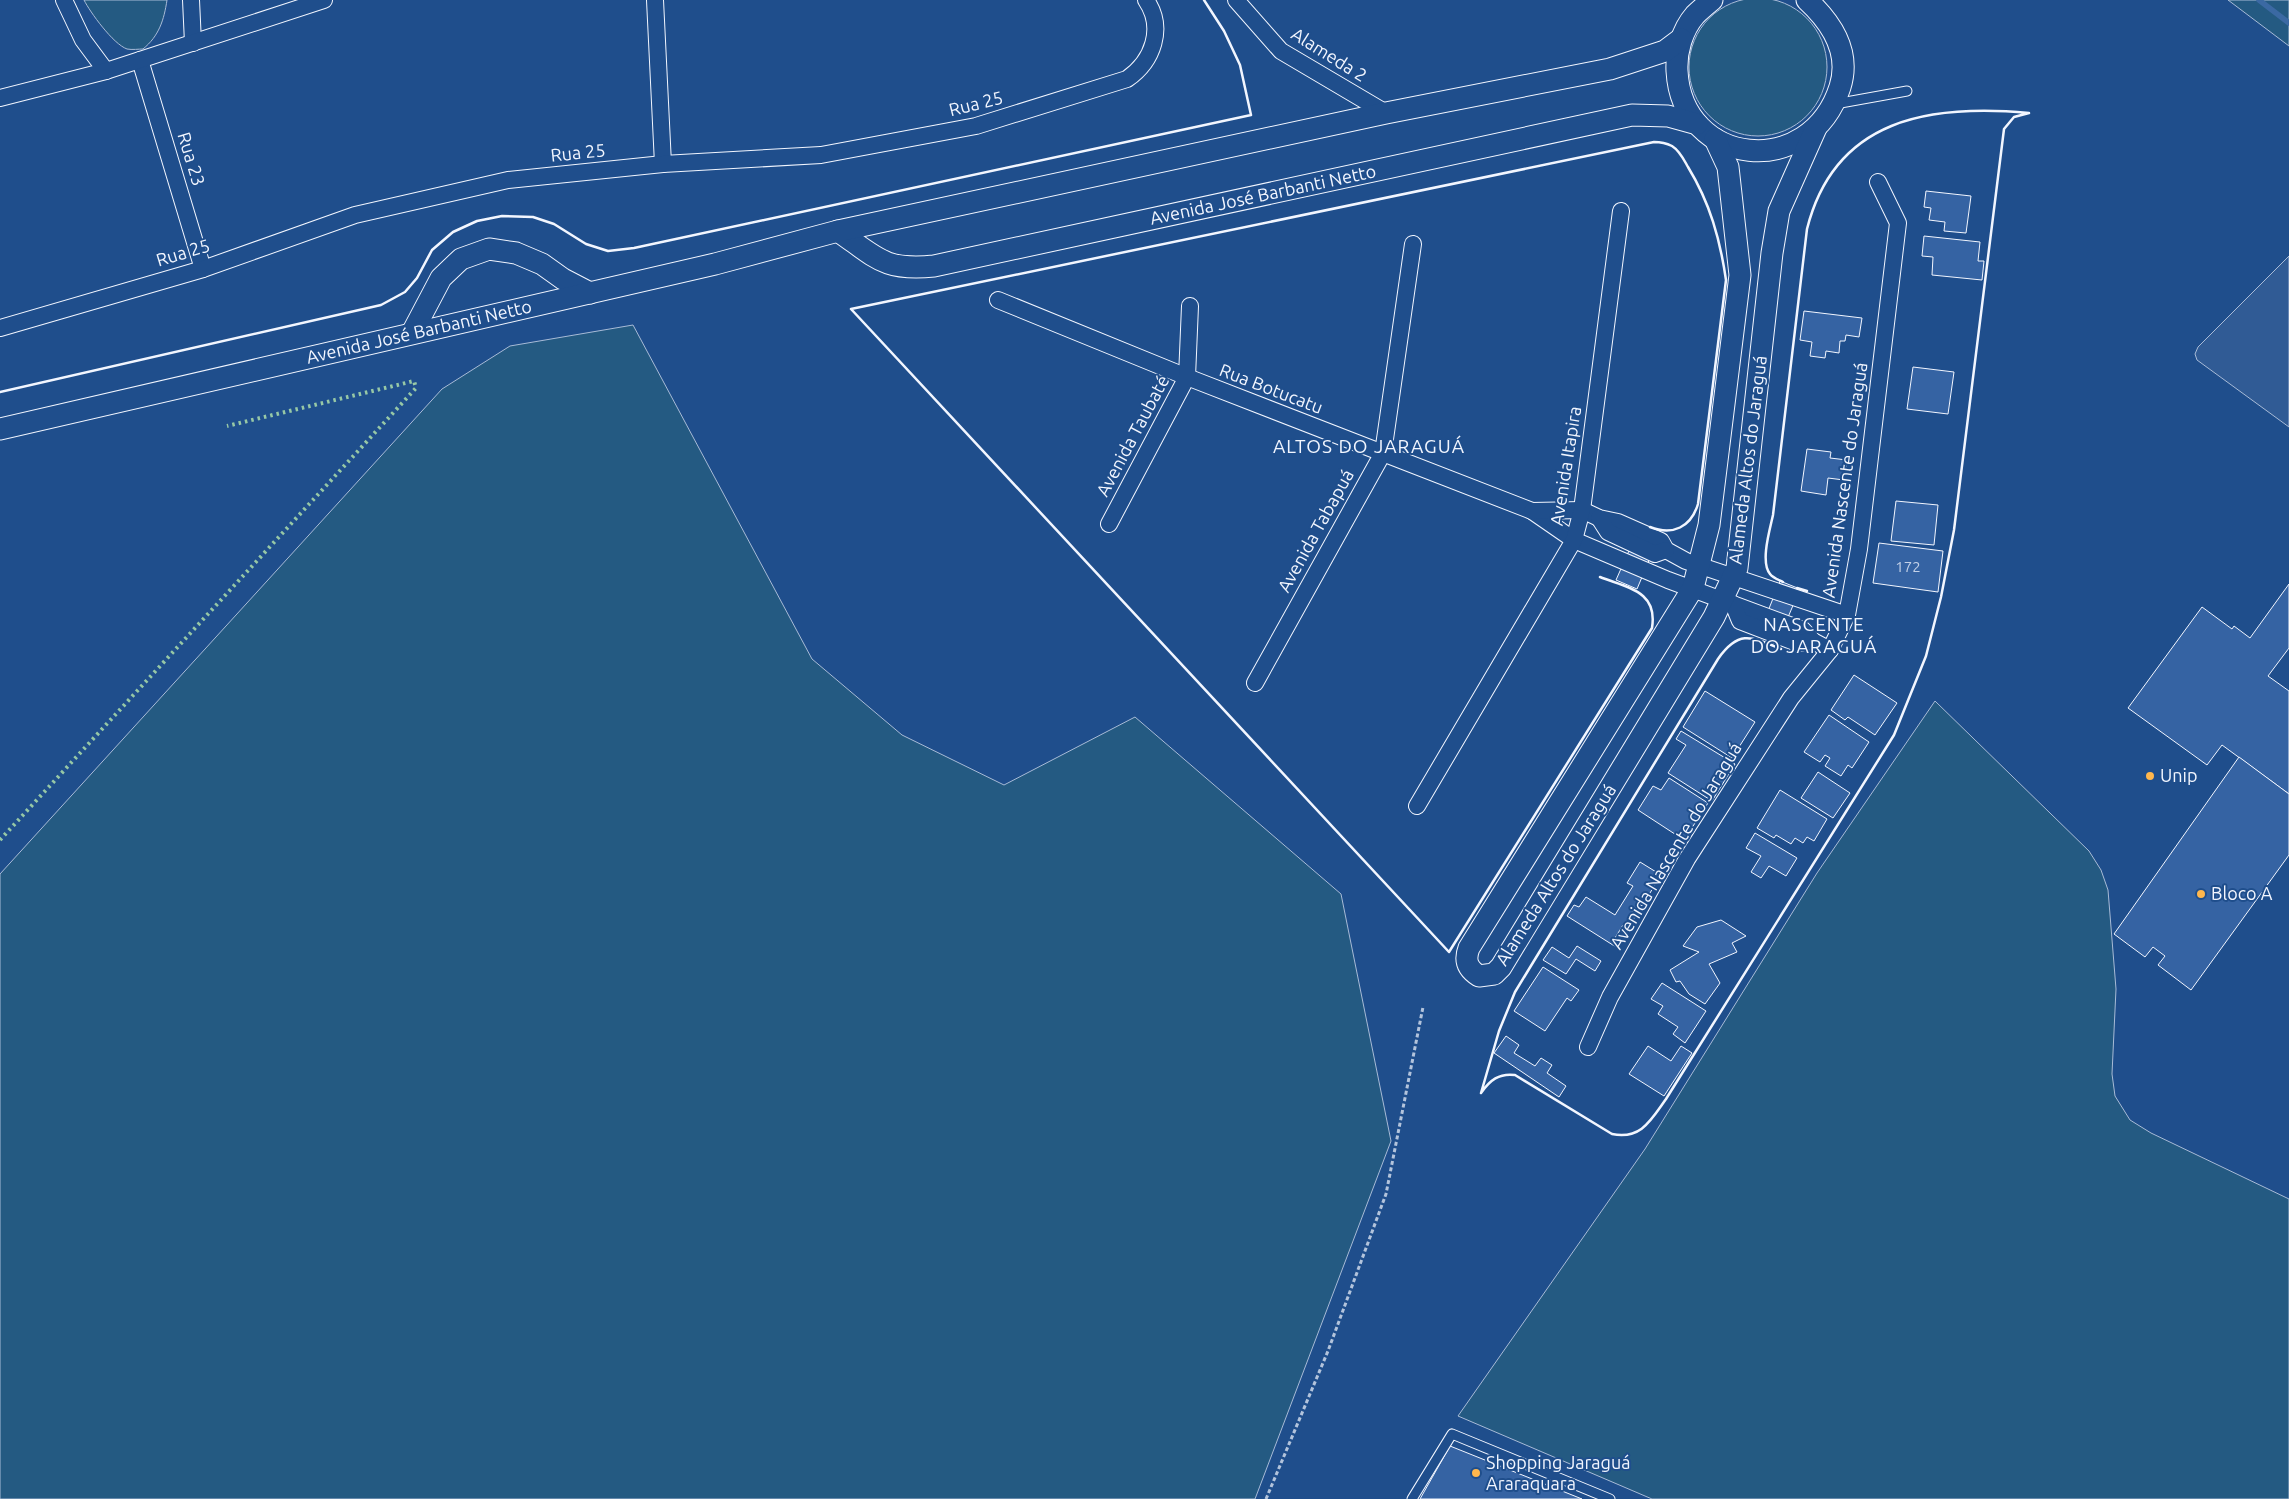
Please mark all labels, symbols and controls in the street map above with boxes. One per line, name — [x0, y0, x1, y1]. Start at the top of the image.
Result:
street label: Alameda 2 — [1288, 23, 1371, 85]
street label: Rua 25 — [947, 87, 1005, 119]
street label: Rua 23 — [174, 129, 210, 188]
street label: Rua 25 — [549, 139, 606, 165]
street label: Avenida José Barbanti Netto — [1148, 160, 1378, 228]
street label: Rua 25 — [153, 234, 212, 270]
street label: Avenida José Barbanti Netto — [304, 295, 533, 367]
street label: Alameda Altos do Jaraguá — [1724, 354, 1770, 565]
street label: Rua Botucatu — [1217, 359, 1326, 417]
street label: Avenida Nascente do Jaraguá — [1818, 361, 1870, 599]
street label: Avenida Taubaté — [1092, 372, 1172, 500]
street label: Avenida Itapira — [1546, 405, 1584, 527]
district label: ALTOS DO JARAGUÁ — [1273, 435, 1465, 457]
street label: Avenida Tabapuá — [1273, 466, 1357, 595]
house number: 172 — [1895, 558, 1921, 575]
district label: NASCENTE DO JARAGUÁ — [1751, 613, 1877, 657]
street label: Avenida Nascente do Jaraguá — [1605, 739, 1745, 952]
place label: Unip — [2160, 765, 2197, 785]
marker: Unip — [2144, 770, 2156, 782]
street label: Alameda Altos do Jaraguá — [1491, 780, 1619, 969]
place label: Bloco A — [2211, 883, 2273, 903]
marker: Bloco A — [2195, 888, 2207, 900]
place label: Shopping Jaraguá Araraquara — [1486, 1452, 1630, 1493]
marker: Shopping Jaraguá Araraquara — [1470, 1467, 1482, 1479]

